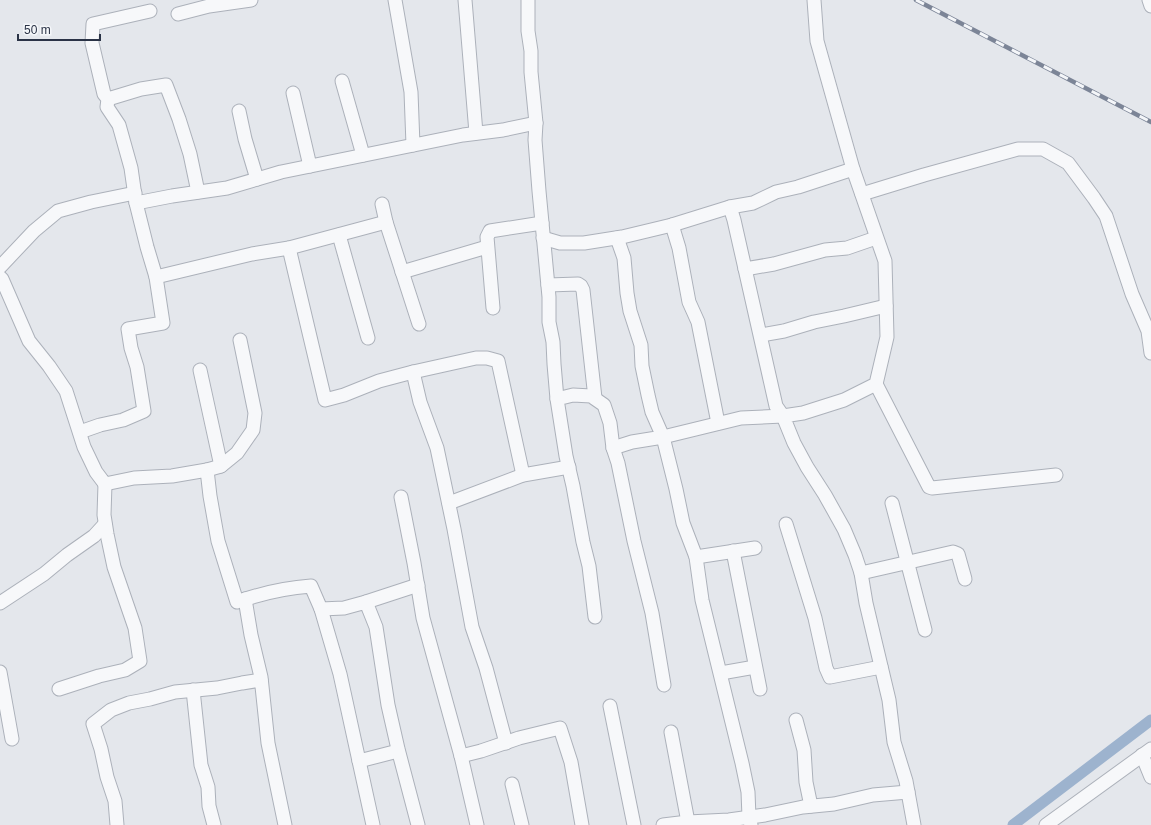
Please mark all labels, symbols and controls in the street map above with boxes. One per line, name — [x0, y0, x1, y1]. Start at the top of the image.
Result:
scale bar — [18, 16, 100, 42]
text: 50 m — [24, 23, 51, 37]

